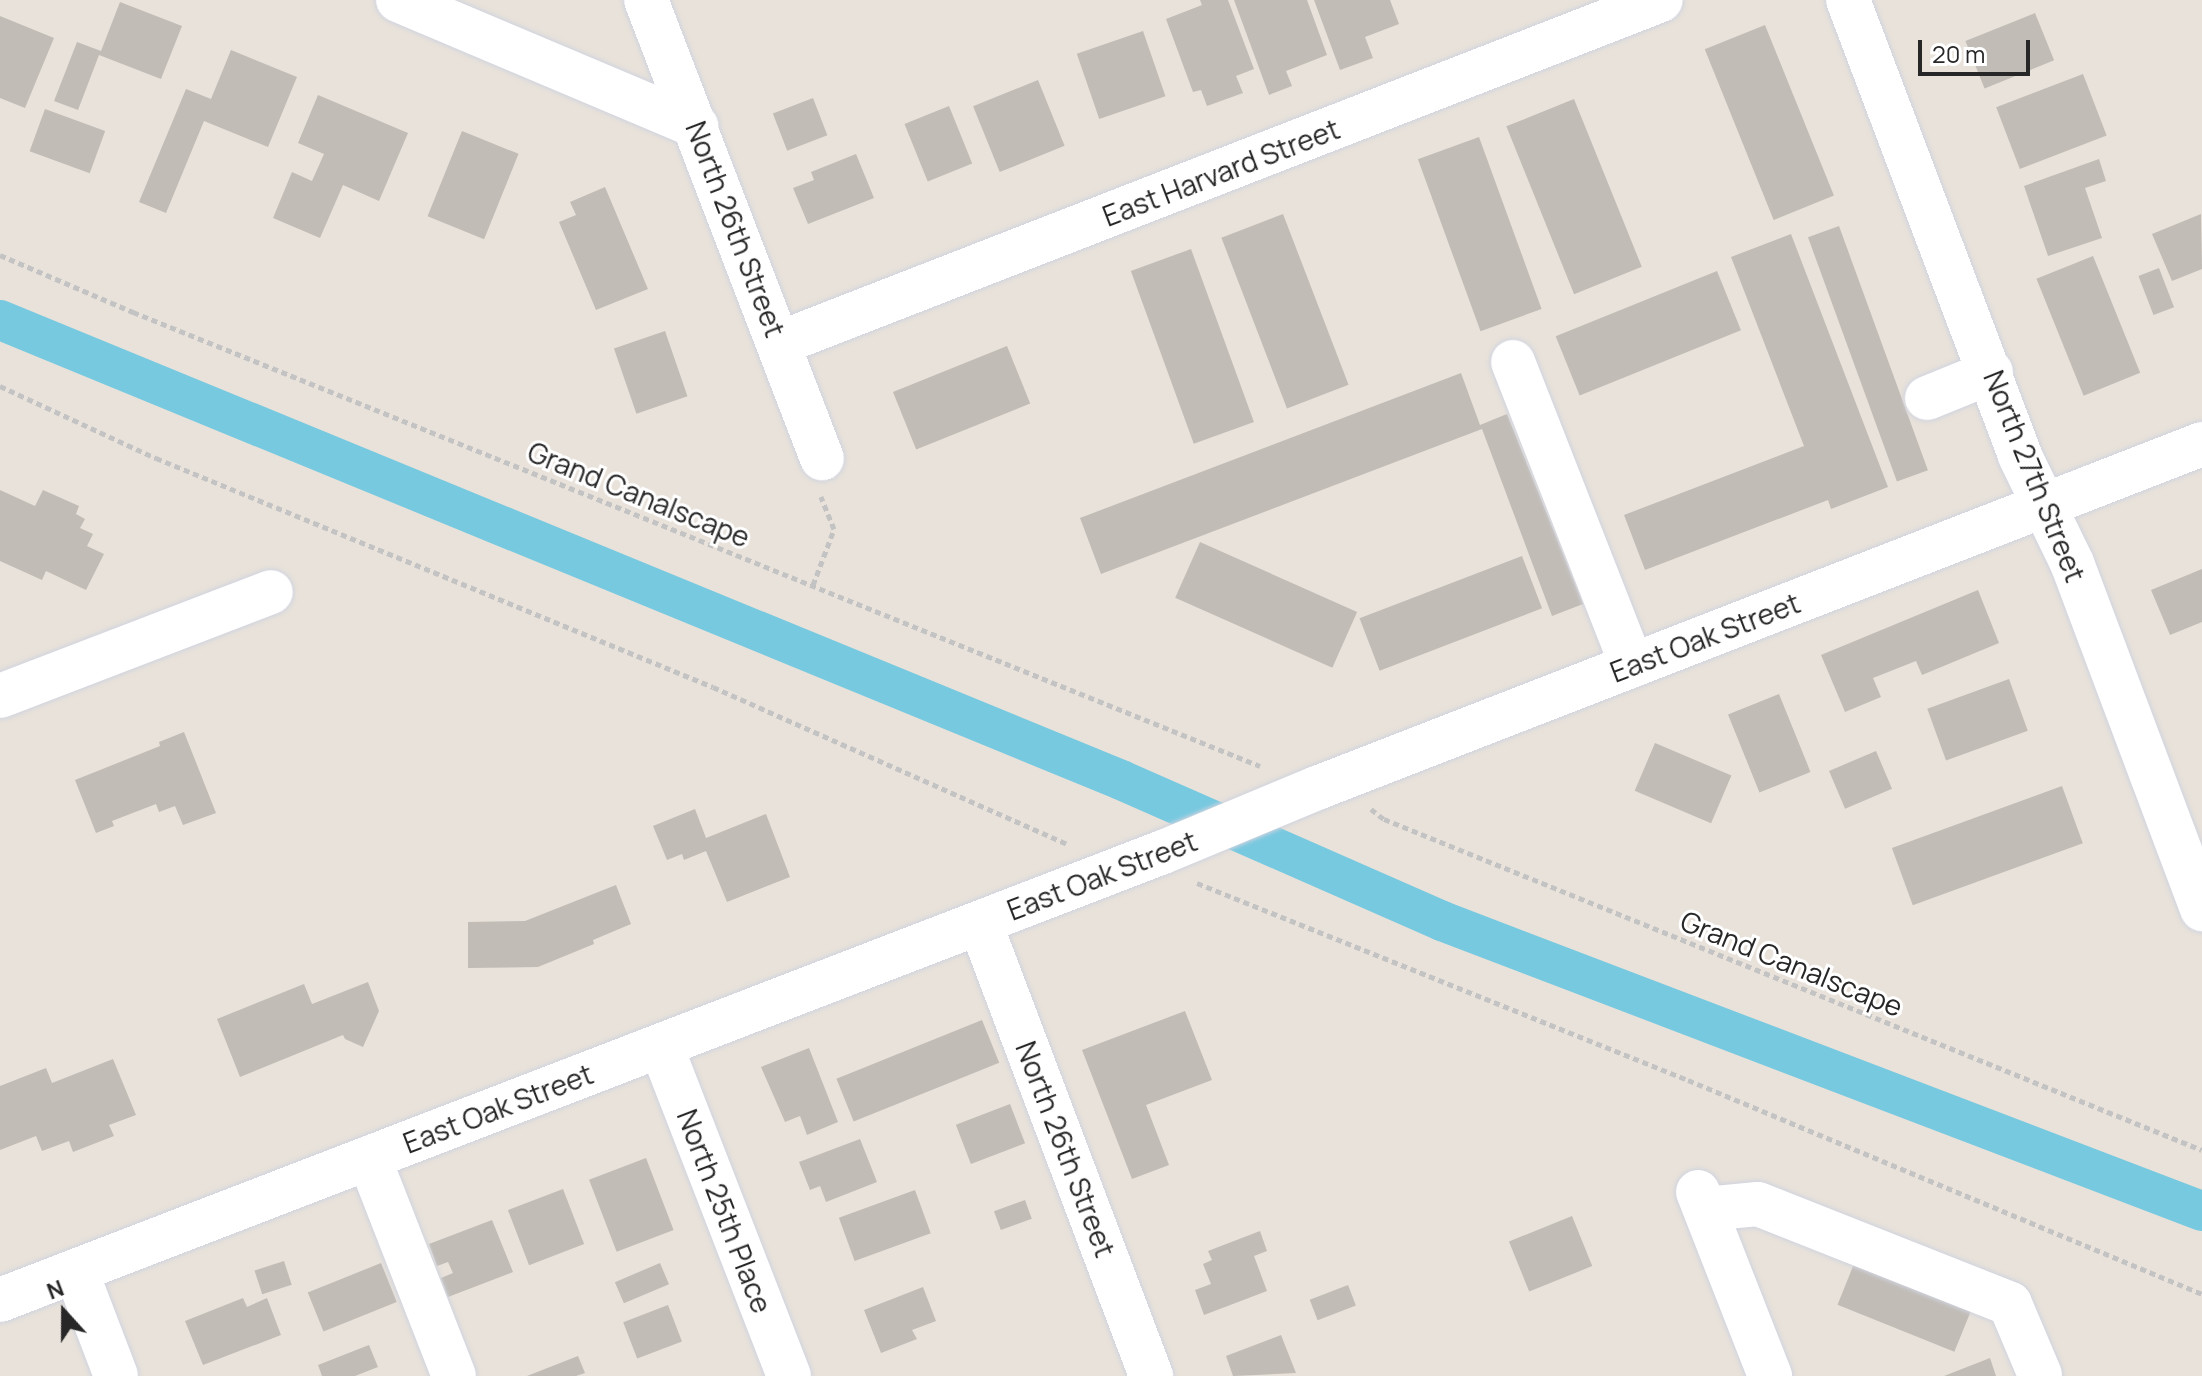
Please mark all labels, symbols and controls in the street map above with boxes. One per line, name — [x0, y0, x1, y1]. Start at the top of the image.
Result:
scale bar — [1922, 24, 2034, 74]
text: 20 m — [1932, 37, 1985, 70]
street label: East Harvard Street — [1098, 111, 1344, 233]
street label: North 26th Street — [679, 116, 793, 342]
street label: North 27th Street — [1977, 365, 2093, 587]
street label: Grand Canalscape — [523, 434, 755, 554]
street label: East Oak Street — [1605, 585, 1805, 689]
street label: East Oak Street — [1002, 823, 1202, 927]
street label: Grand Canalscape — [1676, 903, 1908, 1023]
street label: North 26th Street — [1009, 1036, 1123, 1262]
street label: East Oak Street — [398, 1056, 598, 1160]
street label: North 25th Place — [671, 1104, 779, 1318]
north arrow — [24, 1272, 104, 1352]
text: N — [43, 1273, 68, 1306]

